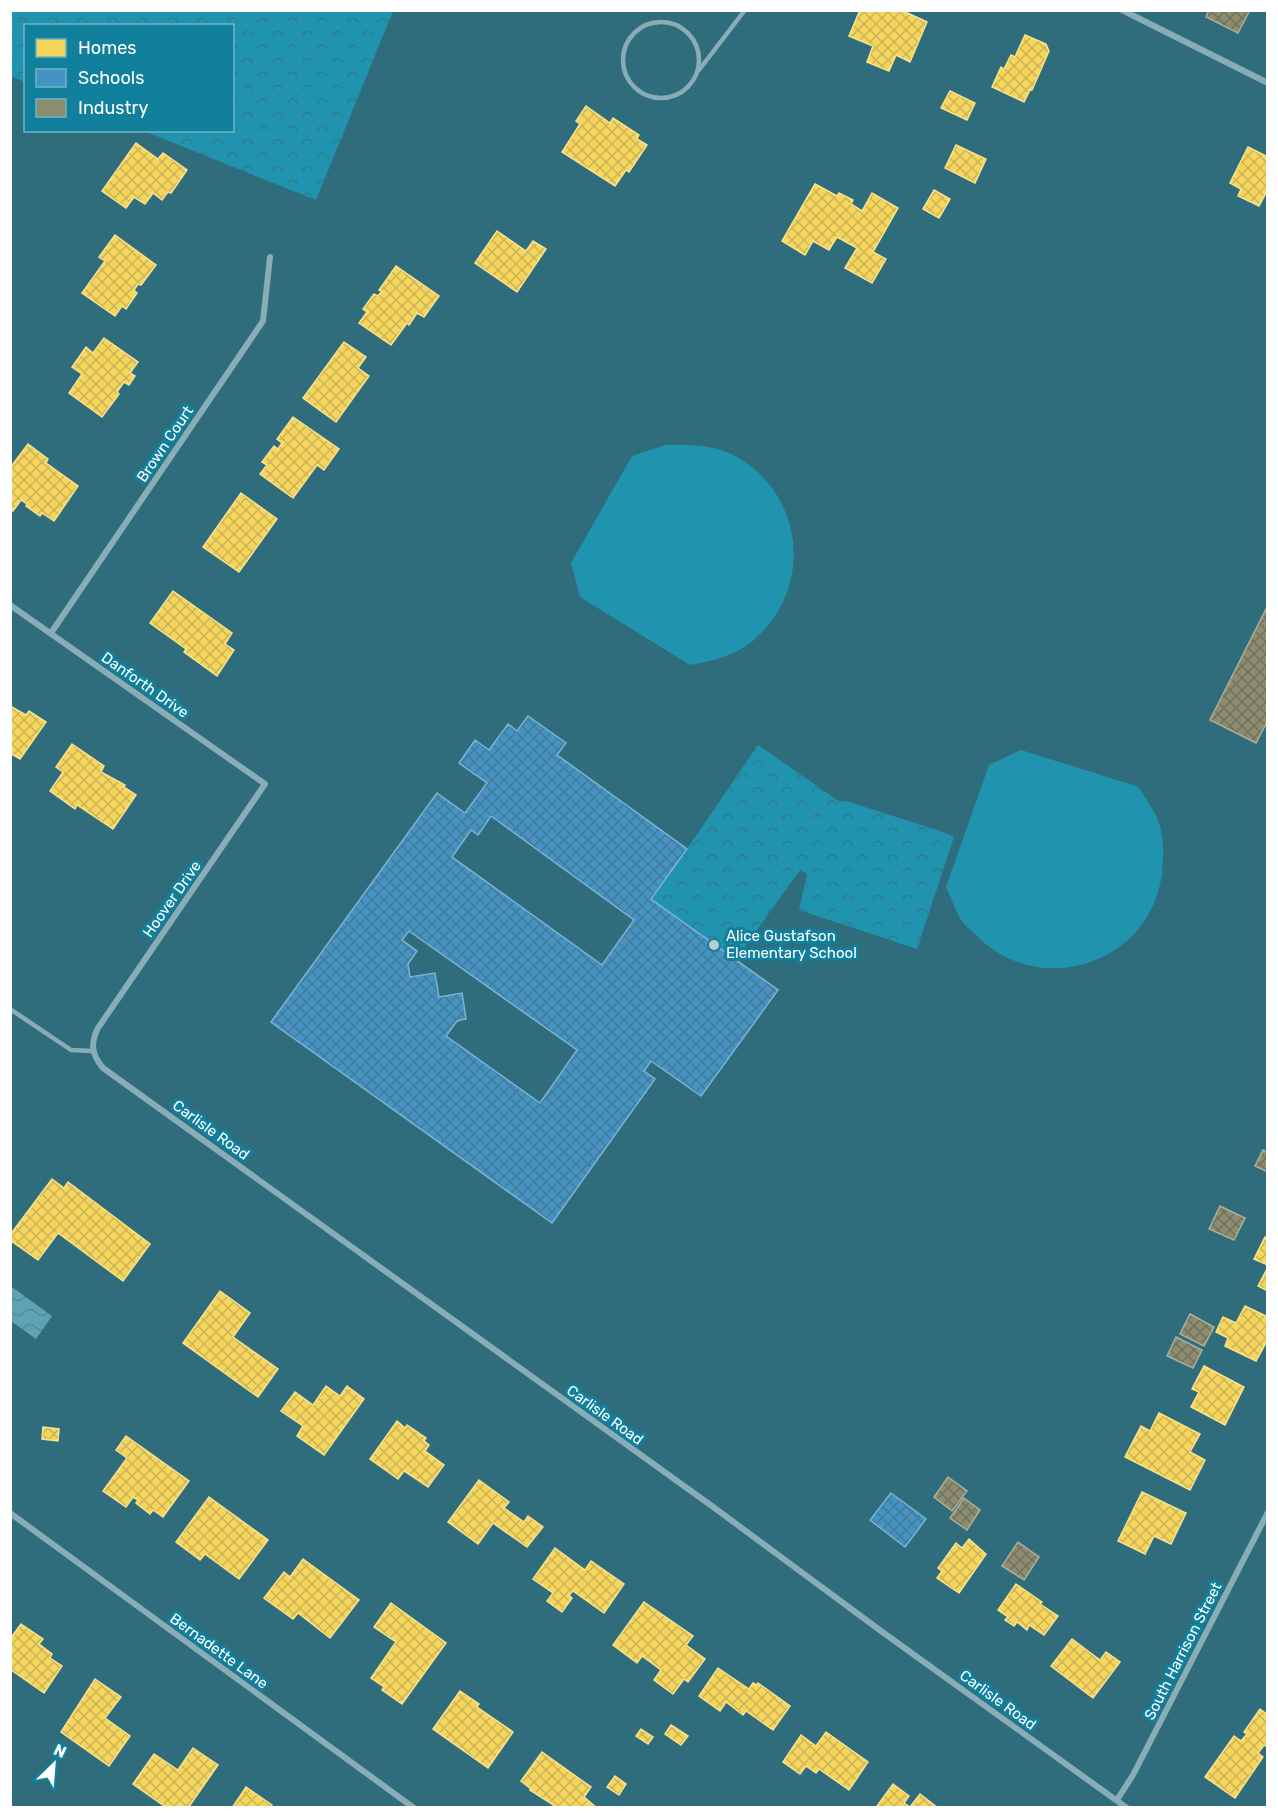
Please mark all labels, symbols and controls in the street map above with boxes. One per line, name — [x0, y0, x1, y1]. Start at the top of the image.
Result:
legend — [24, 24, 234, 132]
text: Homes — [78, 37, 136, 59]
text: Schools — [78, 67, 144, 89]
text: Industry — [78, 97, 148, 119]
street label: Brown Court — [133, 402, 197, 485]
street label: Danforth Drive — [98, 648, 192, 722]
street label: Hoover Drive — [139, 857, 205, 941]
place label: Alice Gustafson Elementary School — [726, 927, 857, 962]
marker: Alice Gustafson Elementary School — [707, 938, 721, 952]
street label: Carlisle Road — [169, 1096, 253, 1164]
street label: Carlisle Road — [563, 1381, 647, 1449]
street label: South Harrison Street — [1140, 1579, 1226, 1723]
street label: Bernadette Lane — [166, 1609, 272, 1693]
street label: Carlisle Road — [956, 1666, 1040, 1734]
north arrow — [24, 1734, 84, 1794]
text: N — [51, 1740, 69, 1762]

